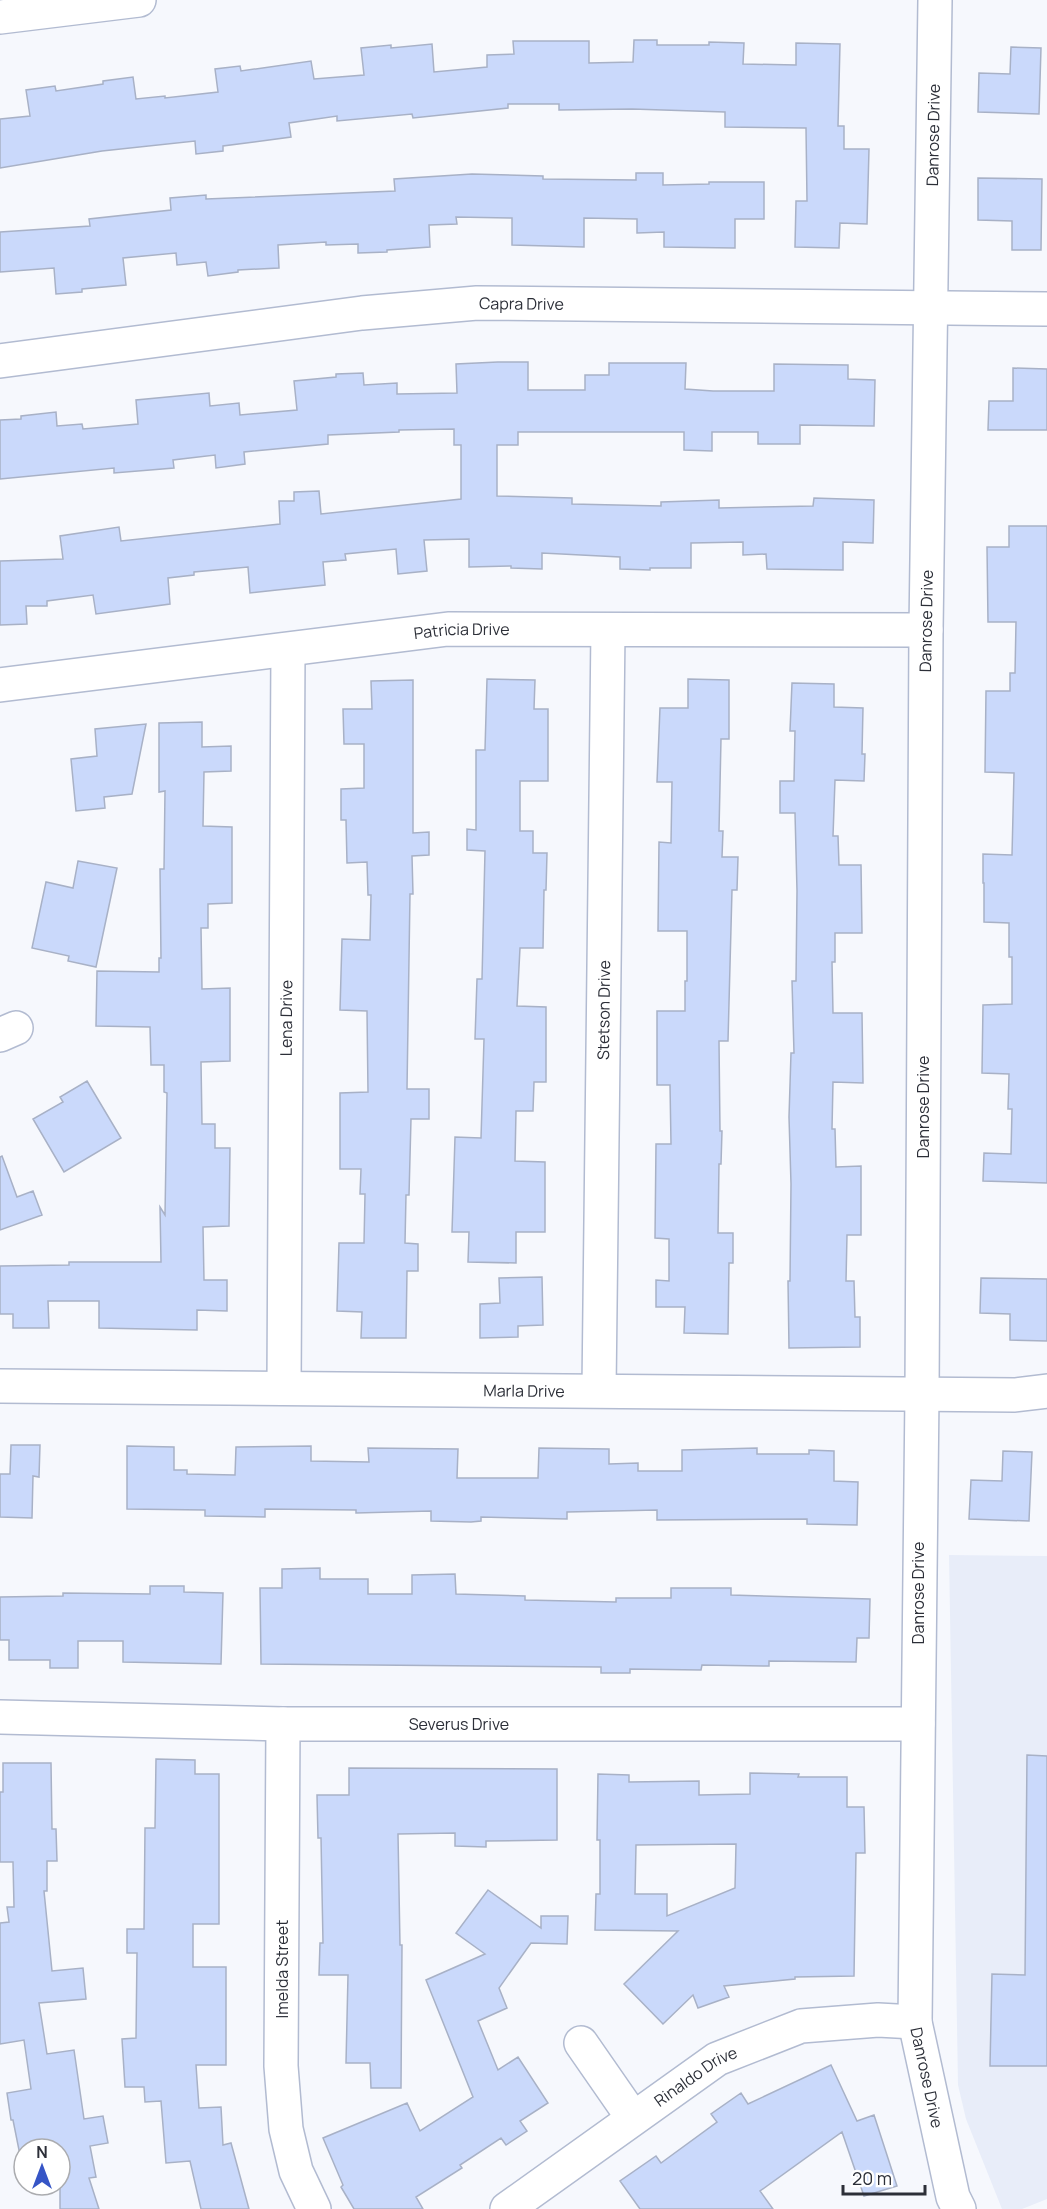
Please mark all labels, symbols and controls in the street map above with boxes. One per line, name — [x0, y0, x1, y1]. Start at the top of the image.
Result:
street label: Danrose Drive — [921, 84, 945, 186]
street label: Capra Drive — [479, 292, 564, 315]
street label: Danrose Drive — [914, 570, 938, 672]
street label: Patricia Drive — [412, 618, 510, 644]
street label: Stetson Drive — [592, 960, 615, 1060]
street label: Lena Drive — [275, 980, 297, 1056]
street label: Danrose Drive — [912, 1056, 934, 1158]
street label: Marla Drive — [483, 1379, 565, 1402]
street label: Danrose Drive — [907, 1542, 929, 1644]
street label: Severus Drive — [409, 1713, 509, 1735]
street label: Imelda Street — [271, 1920, 293, 2018]
street label: Danrose Drive — [905, 2025, 949, 2130]
street label: Rinaldo Drive — [650, 2041, 740, 2111]
north arrow — [12, 2137, 72, 2197]
text: N — [36, 2141, 48, 2163]
scale bar — [843, 2158, 926, 2196]
text: 20 m — [852, 2166, 892, 2190]

